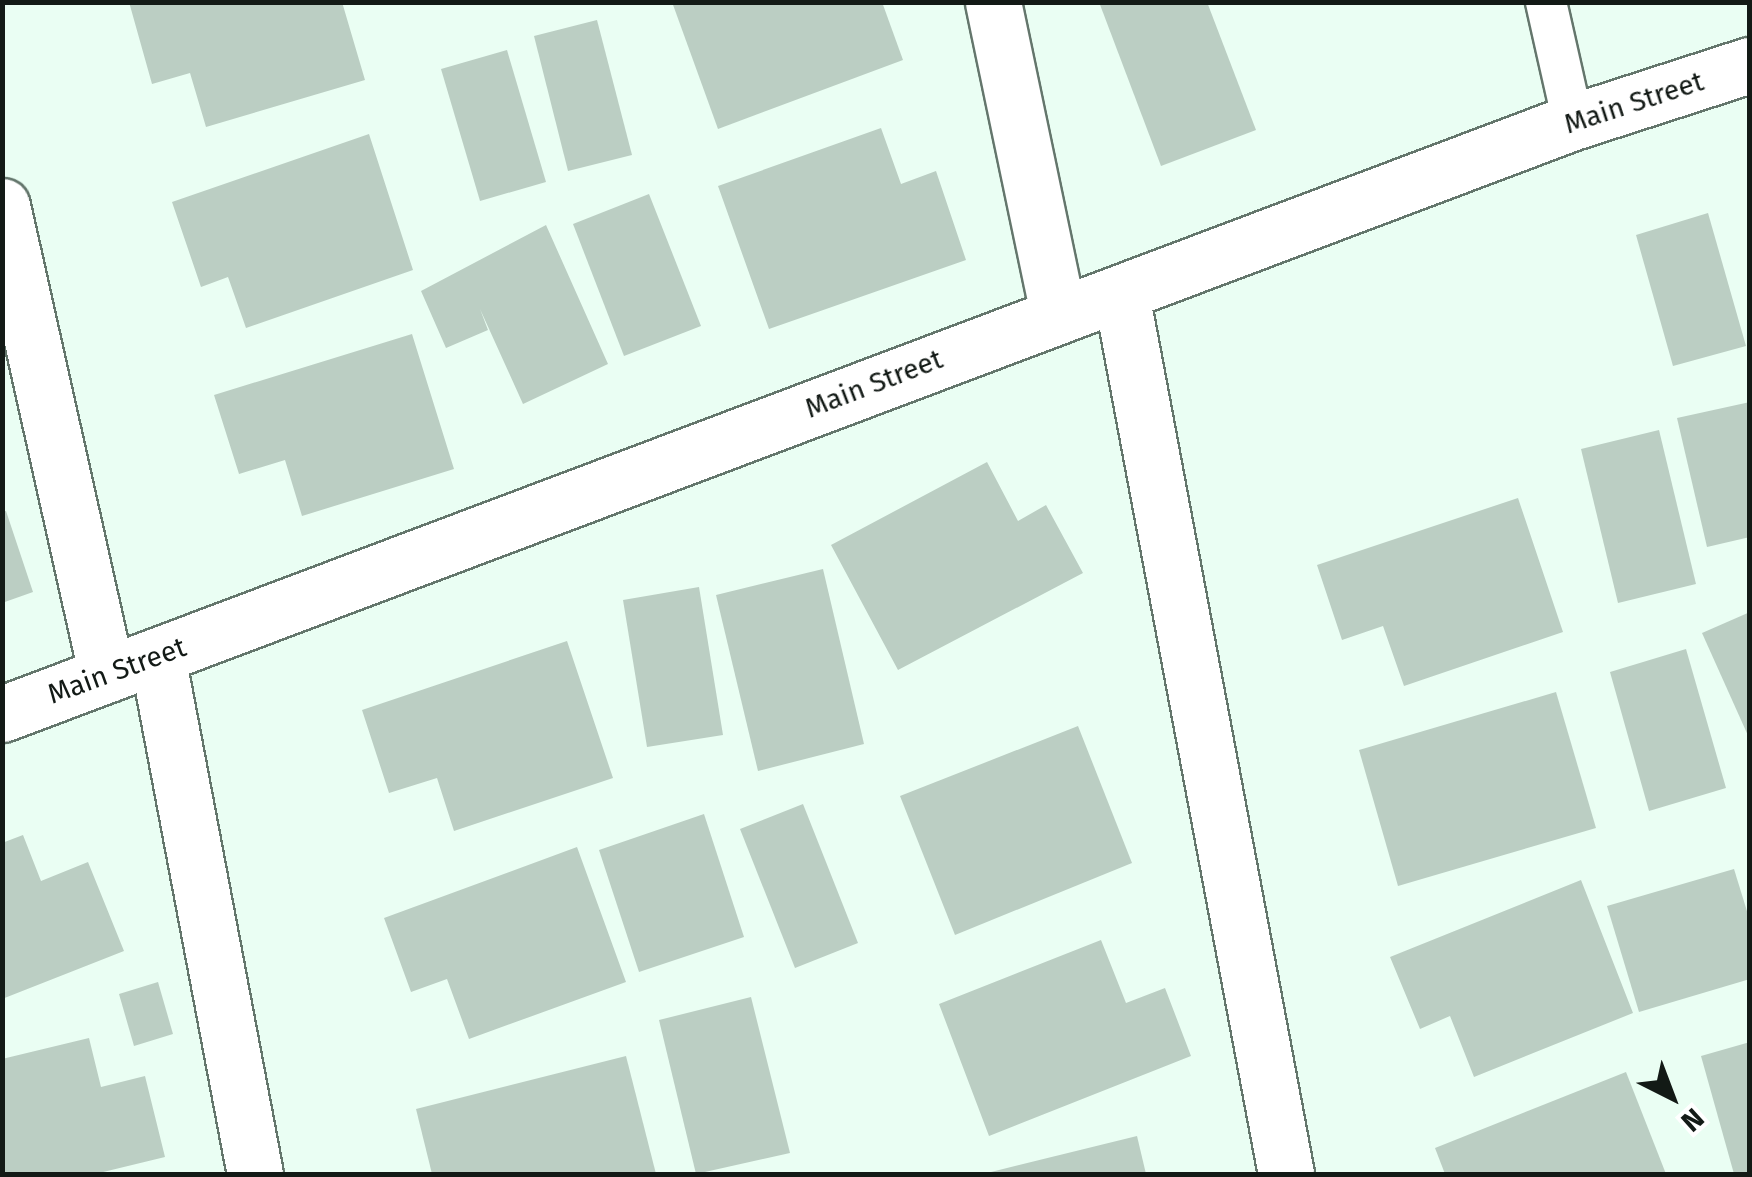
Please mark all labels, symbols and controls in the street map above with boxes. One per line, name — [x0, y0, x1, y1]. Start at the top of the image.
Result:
street label: Main Street — [1560, 65, 1708, 141]
street label: Main Street — [800, 342, 948, 426]
street label: Main Street — [43, 630, 191, 712]
north arrow — [1622, 1047, 1722, 1147]
text: N — [1674, 1101, 1710, 1138]

